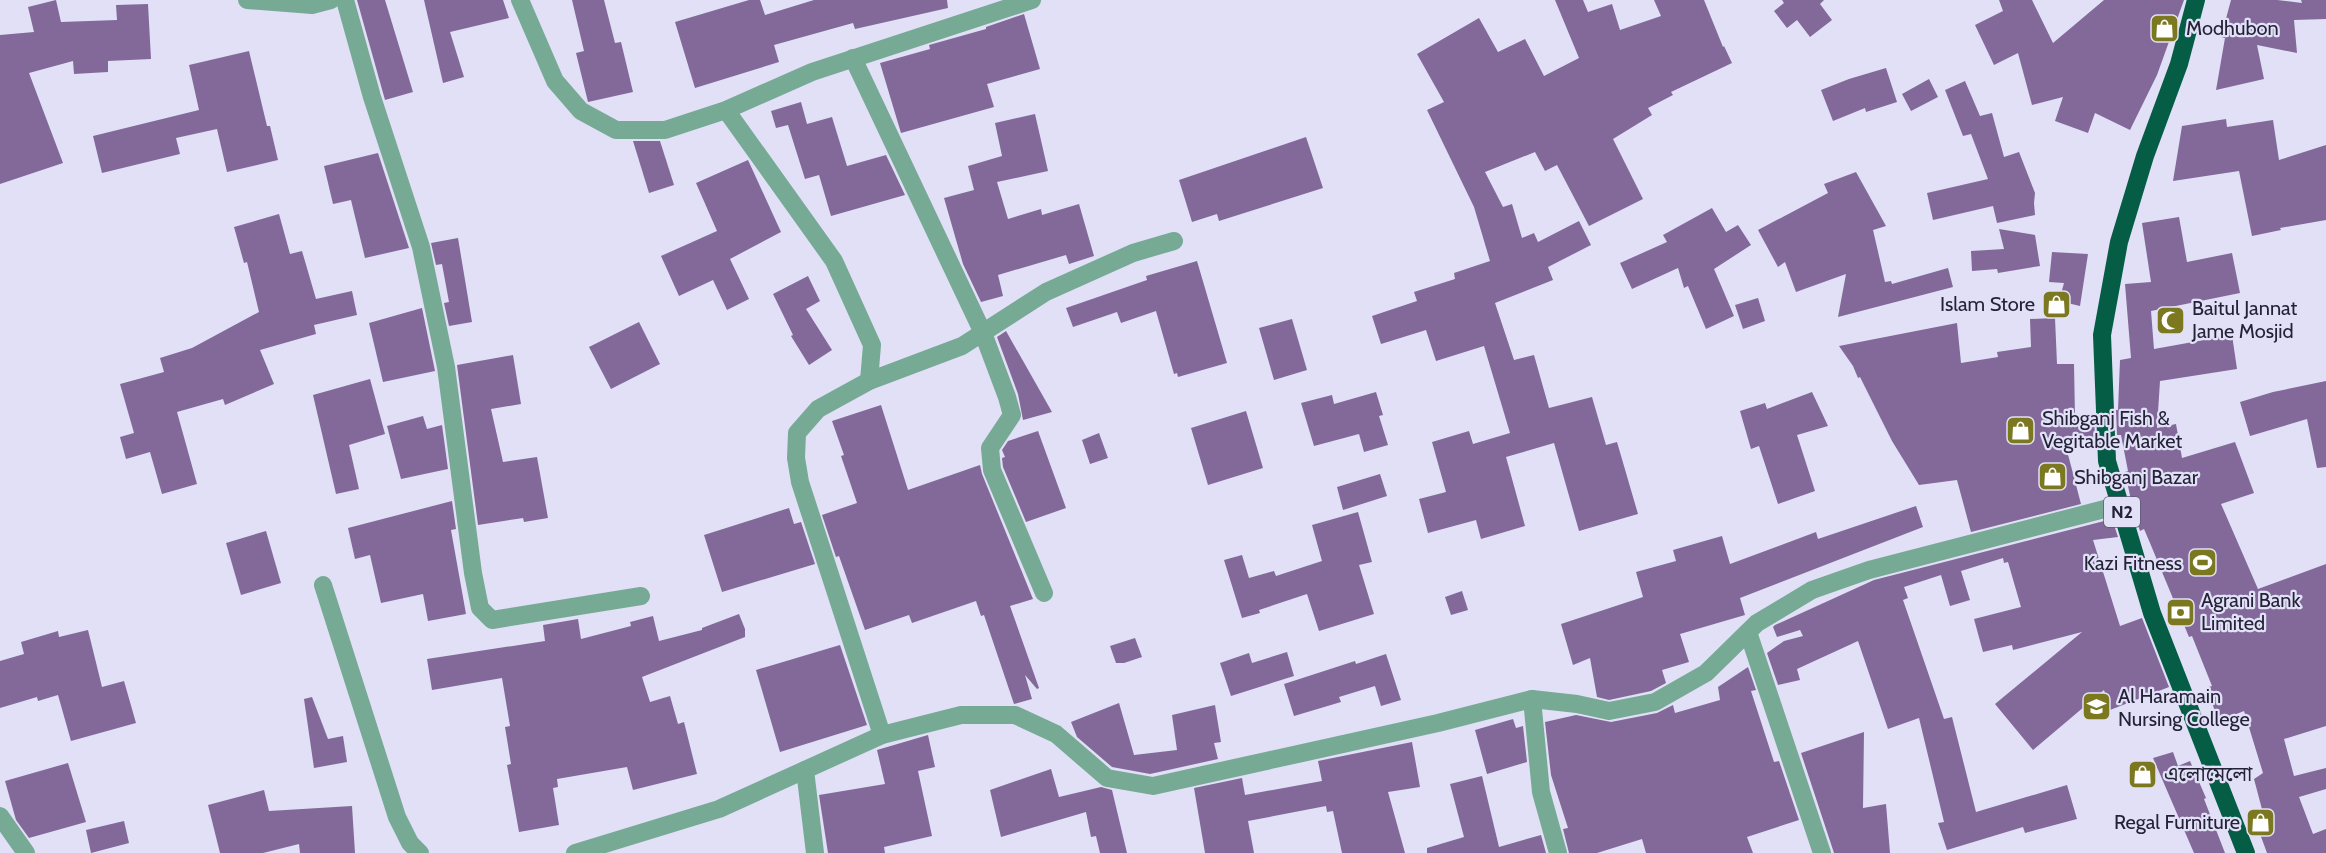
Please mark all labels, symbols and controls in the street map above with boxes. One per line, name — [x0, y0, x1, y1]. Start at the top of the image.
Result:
shop icon: Modhubon — [2149, 12, 2181, 44]
place label: Modhubon — [2186, 16, 2279, 40]
shop icon: Islam Store — [2040, 288, 2072, 320]
place label: Islam Store — [1940, 292, 2035, 316]
place label: Baitul Jannat Jame Mosjid — [2191, 296, 2297, 343]
mosque icon: Baitul Jannat Jame Mosjid — [2155, 304, 2187, 336]
place label: Shibganj Fish & Vegitable Market — [2042, 406, 2182, 453]
shop icon: Shibganj Fish & Vegitable Market — [2005, 414, 2037, 446]
shop icon: Shibganj Bazar — [2037, 461, 2069, 493]
place label: Shibganj Bazar — [2074, 465, 2199, 489]
road number: N2 — [2104, 497, 2140, 527]
sports icon: Kazi Fitness — [2187, 547, 2219, 579]
place label: Kazi Fitness — [2084, 551, 2182, 575]
place label: Agrani Bank Limited — [2201, 588, 2301, 635]
bank icon: Agrani Bank Limited — [2164, 596, 2196, 628]
place label: Al Haramain Nursing College — [2118, 684, 2250, 731]
school or university icon: Al Haramain Nursing College — [2081, 691, 2113, 723]
shop icon: এলোমেলো — [2127, 758, 2159, 790]
place label: এলোমেলো — [2164, 762, 2253, 786]
shop icon: Regal Furniture — [2245, 806, 2277, 838]
place label: Regal Furniture — [2114, 810, 2240, 834]

